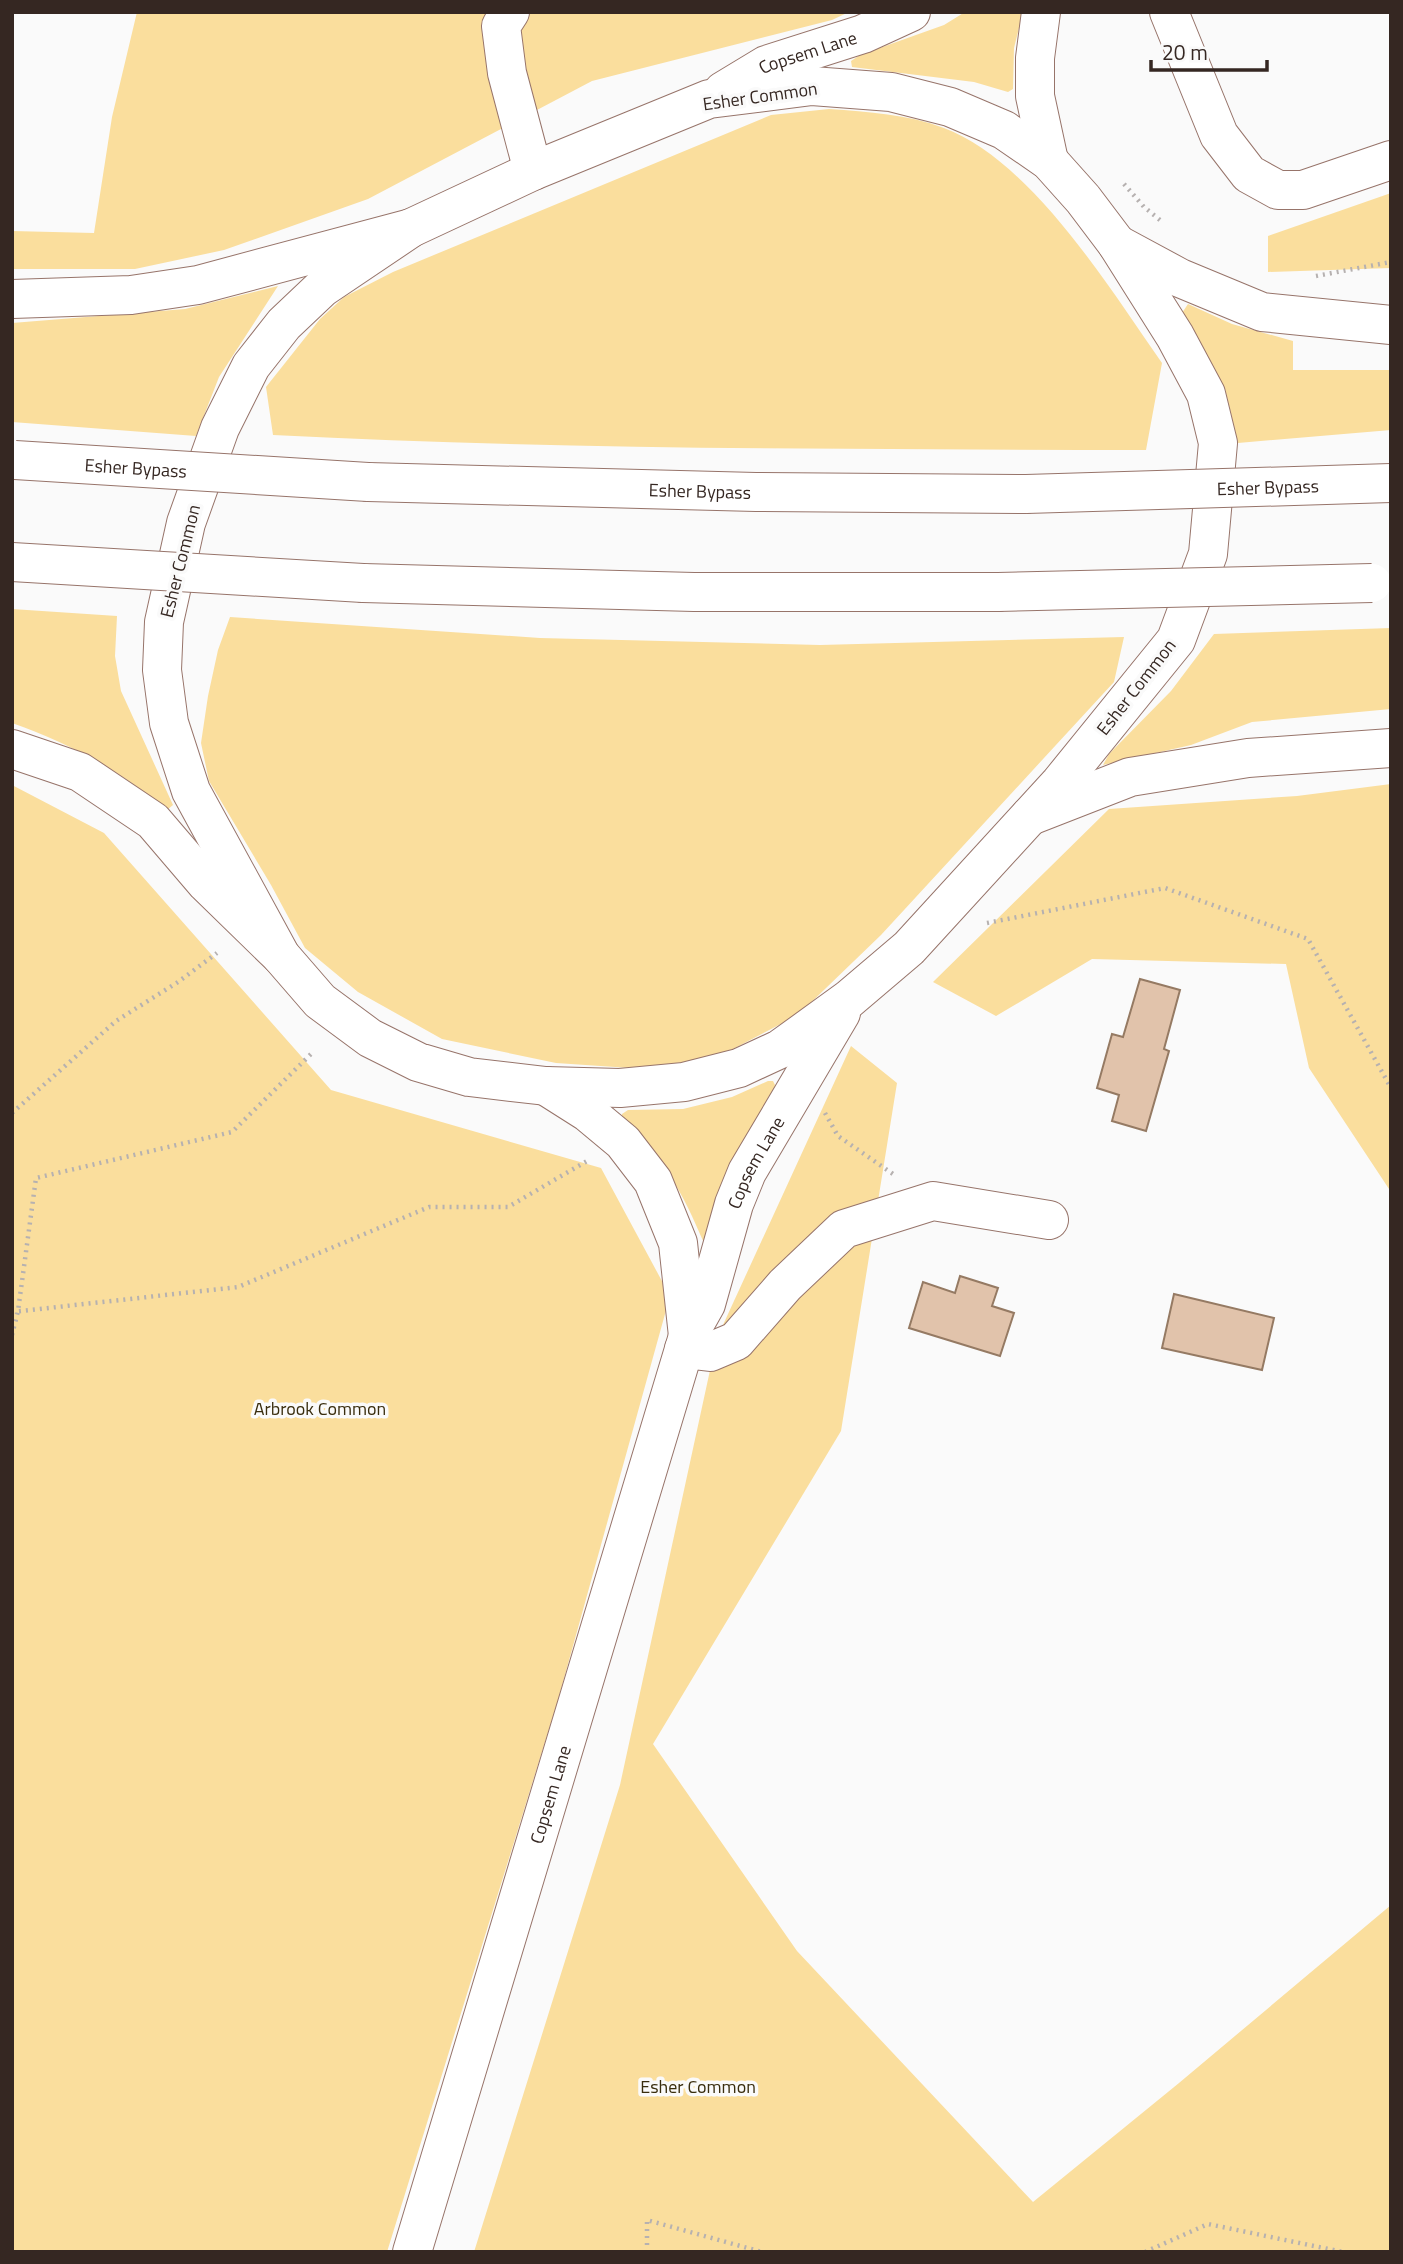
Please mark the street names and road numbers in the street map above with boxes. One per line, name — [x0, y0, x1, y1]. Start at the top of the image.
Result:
street label: Copsem Lane — [753, 23, 860, 80]
street label: Esher Common — [701, 75, 819, 117]
street label: Esher Bypass — [84, 451, 188, 484]
street label: Esher Bypass — [1216, 472, 1319, 502]
street label: Esher Bypass — [648, 476, 751, 505]
street label: Esher Common — [153, 502, 207, 620]
street label: Esher Common — [1090, 633, 1182, 741]
street label: Copsem Lane — [720, 1111, 791, 1213]
street label: Copsem Lane — [522, 1742, 577, 1847]

